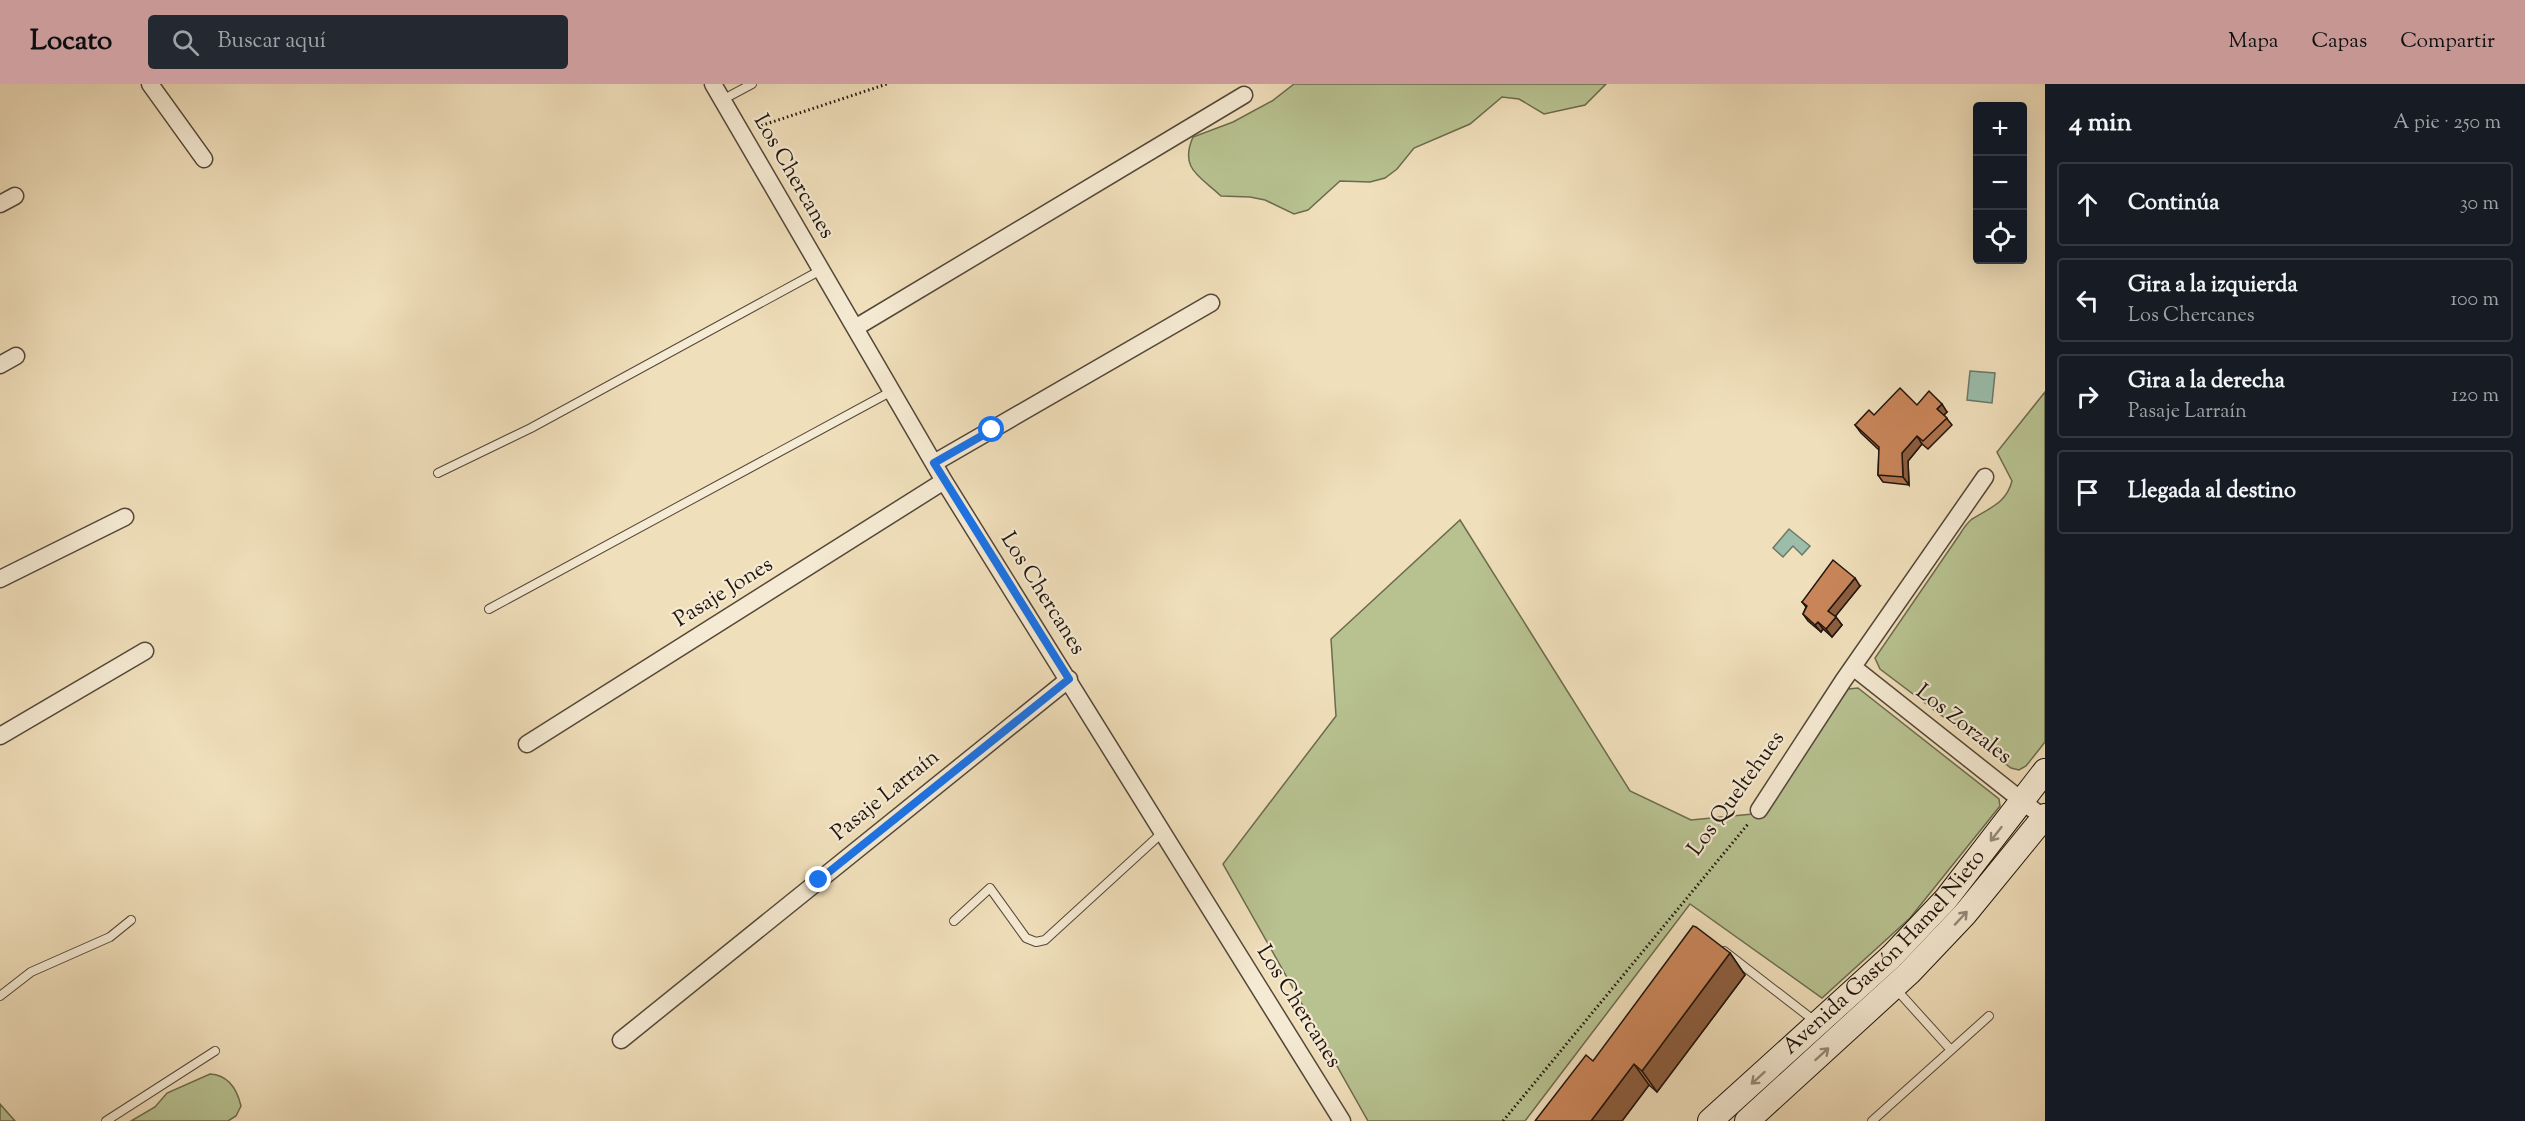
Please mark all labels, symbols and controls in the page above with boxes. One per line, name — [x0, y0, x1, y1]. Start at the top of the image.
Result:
search box — [148, 15, 568, 69]
text: Locato — [30, 22, 112, 62]
icon: search — [169, 26, 202, 59]
text: Buscar aquí — [217, 26, 326, 58]
text: Mapa — [2228, 27, 2278, 57]
text: Capas — [2311, 27, 2367, 57]
text: Compartir — [2400, 27, 2495, 57]
map controls — [1973, 102, 2027, 264]
button: + — [1973, 102, 2027, 156]
text: 4 min — [2069, 105, 2132, 142]
street label: Los Chercanes — [744, 109, 842, 245]
text: A pie · 250 m — [2393, 109, 2501, 138]
button: − — [1973, 156, 2027, 210]
icon: ahead — [2071, 188, 2104, 221]
text: Continúa — [2128, 188, 2219, 220]
text: 30 m — [2460, 190, 2499, 219]
button: locate — [1973, 210, 2027, 264]
text: Gira a la izquierda — [2128, 270, 2298, 302]
icon: left — [2071, 284, 2104, 317]
text: 100 m — [2450, 286, 2499, 315]
text: Los Chercanes — [2128, 302, 2255, 331]
text: Gira a la derecha — [2128, 366, 2285, 398]
icon: right — [2071, 380, 2104, 413]
text: 120 m — [2451, 382, 2499, 411]
text: Pasaje Larraín — [2128, 398, 2247, 427]
route start — [978, 416, 1004, 442]
icon: arrive — [2071, 476, 2104, 509]
text: Llegada al destino — [2128, 476, 2296, 508]
street label: Los Chercanes — [992, 526, 1092, 662]
street label: Pasaje Jones — [668, 550, 780, 636]
street label: Los Zorzales — [1908, 677, 2018, 773]
street label: Los Queltehues — [1681, 725, 1793, 863]
street label: Pasaje Larraín — [825, 742, 947, 850]
one-way arrow — [1990, 826, 2003, 842]
street label: Avenida Gastón Hamel Nieto — [1776, 843, 1994, 1063]
route end — [805, 866, 831, 892]
one-way arrow — [1954, 910, 1968, 925]
street label: Los Chercanes — [1248, 939, 1348, 1075]
one-way arrow — [1814, 1047, 1829, 1061]
one-way arrow — [1751, 1071, 1766, 1085]

